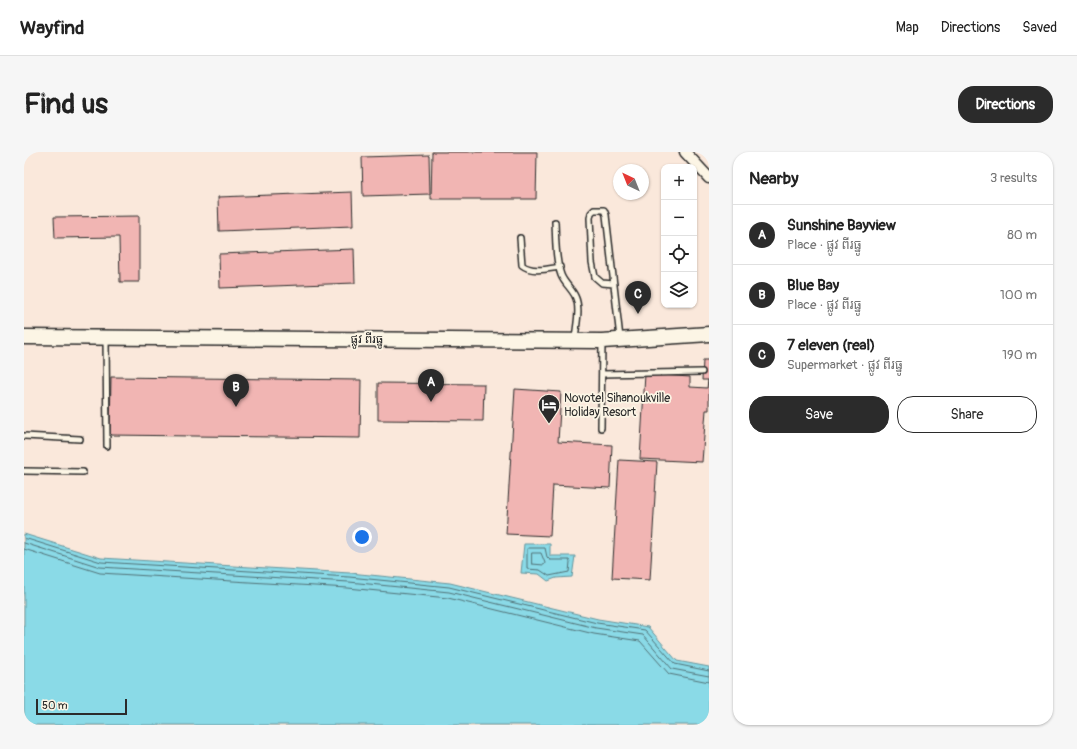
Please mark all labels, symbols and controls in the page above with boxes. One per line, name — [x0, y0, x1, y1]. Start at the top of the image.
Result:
text: Wayfind — [20, 16, 84, 40]
text: Map — [896, 19, 919, 36]
text: Directions — [941, 19, 1000, 36]
text: Saved — [1022, 19, 1057, 36]
button: Directions — [958, 86, 1053, 123]
text: Find us — [24, 87, 108, 122]
north arrow — [613, 164, 649, 200]
map controls — [661, 164, 697, 308]
button: + — [661, 164, 697, 200]
text: Nearby — [749, 168, 798, 189]
text: 3 results — [990, 170, 1037, 186]
button: − — [661, 200, 697, 236]
text: Sunshine Bayview — [787, 216, 896, 235]
text: A — [758, 227, 766, 243]
text: 80 m — [1007, 227, 1037, 243]
button: locate — [661, 236, 697, 272]
text: Place · ផ្លូវ ពីរធ្នូ — [787, 237, 862, 253]
button: layers — [661, 272, 697, 308]
text: Blue Bay — [787, 276, 839, 295]
pin: C — [625, 281, 651, 314]
text: B — [758, 287, 766, 303]
text: 100 m — [1000, 287, 1037, 303]
text: Place · ផ្លូវ ពីរធ្នូ — [787, 297, 862, 313]
street label: ផ្លូវ ពីរធ្នូ — [351, 332, 383, 349]
text: 7 eleven (real) — [787, 336, 875, 355]
text: C — [758, 347, 766, 363]
text: 190 m — [1002, 347, 1037, 363]
text: Supermarket · ផ្លូវ ពីរធ្នូ — [787, 357, 903, 373]
pin: A — [418, 369, 444, 402]
pin: B — [223, 374, 249, 407]
place label: Novotel Sihanoukville Holiday Resort — [564, 391, 670, 420]
hotel icon: Novotel Sihanoukville Holiday Resort — [536, 392, 562, 425]
button: Save — [749, 396, 889, 433]
button: Share — [897, 396, 1037, 433]
your location — [352, 527, 372, 547]
scale bar — [36, 697, 127, 716]
text: 50 m — [42, 699, 68, 712]

